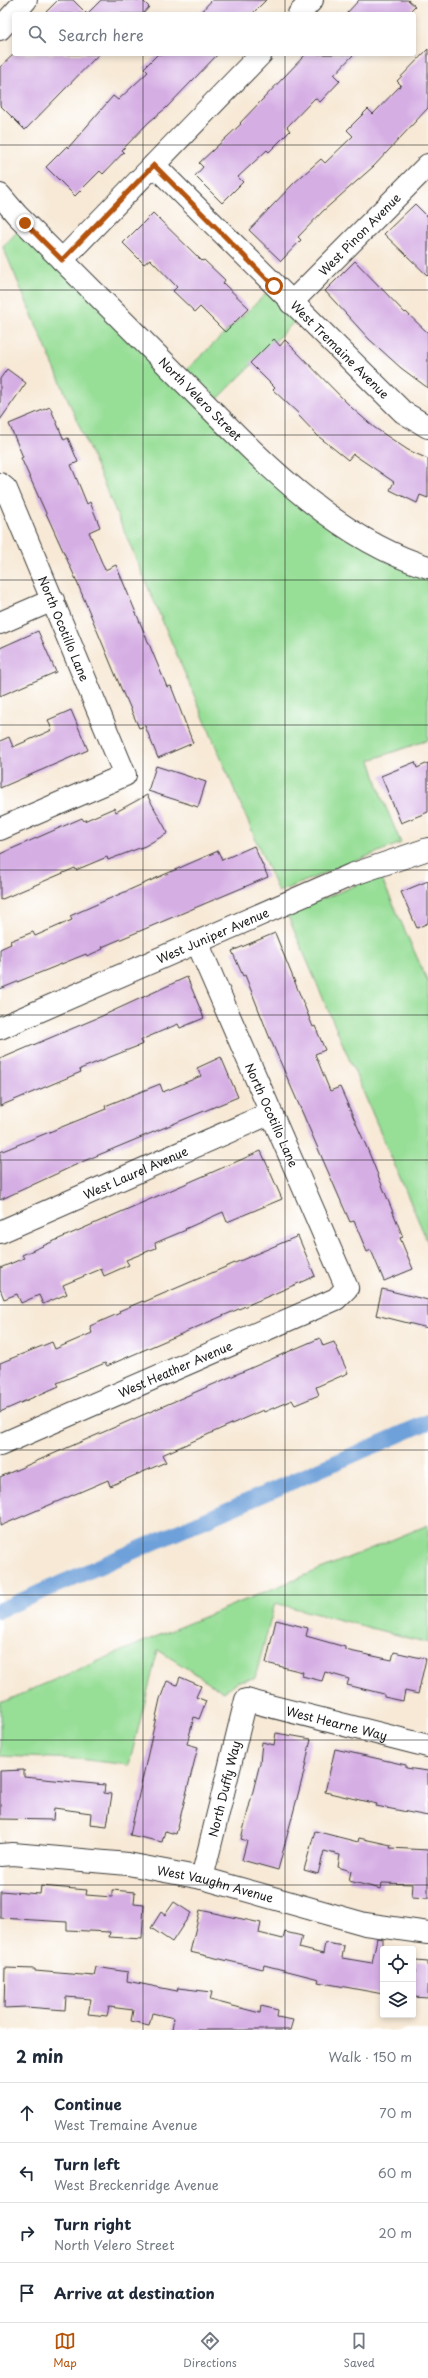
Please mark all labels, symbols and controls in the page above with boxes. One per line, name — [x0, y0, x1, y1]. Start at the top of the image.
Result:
search box — [12, 12, 416, 56]
icon: search — [26, 23, 48, 45]
text: Search here — [58, 23, 144, 46]
street label: West Pinon Avenue — [314, 189, 405, 279]
route end — [16, 214, 34, 232]
route start — [265, 277, 283, 295]
street label: West Tremaine Avenue — [287, 296, 393, 403]
street label: North Velero Street — [155, 353, 246, 445]
street label: North Ocotillo Lane — [34, 573, 94, 684]
street label: West Juniper Avenue — [154, 903, 272, 968]
street label: North Ocotillo Lane — [241, 1060, 303, 1170]
street label: West Laurel Avenue — [80, 1141, 191, 1203]
street label: West Heather Avenue — [115, 1336, 235, 1402]
street label: West Hearne Way — [284, 1702, 389, 1744]
street label: North Duffy Way — [203, 1738, 245, 1839]
street label: West Vaughn Avenue — [156, 1861, 276, 1907]
map controls — [380, 1946, 416, 2018]
button: locate — [380, 1946, 416, 1982]
button: layers — [380, 1982, 416, 2018]
text: 2 min — [16, 2043, 63, 2069]
text: Walk · 150 m — [328, 2047, 412, 2066]
text: Continue — [54, 2092, 122, 2115]
icon: ahead — [16, 2102, 38, 2124]
text: 70 m — [379, 2103, 412, 2122]
text: West Tremaine Avenue — [54, 2115, 198, 2134]
text: Turn left — [54, 2152, 120, 2175]
icon: left — [16, 2162, 38, 2184]
text: 60 m — [378, 2163, 412, 2182]
text: West Breckenridge Avenue — [54, 2175, 219, 2194]
text: Turn right — [54, 2212, 131, 2235]
icon: right — [16, 2222, 38, 2244]
text: 20 m — [378, 2223, 412, 2242]
text: North Velero Street — [54, 2235, 174, 2254]
text: Arrive at destination — [54, 2281, 215, 2304]
icon: arrive — [16, 2282, 38, 2304]
tab: Map — [53, 2330, 77, 2371]
tab: Directions — [183, 2330, 237, 2371]
tab: Saved — [343, 2330, 375, 2371]

